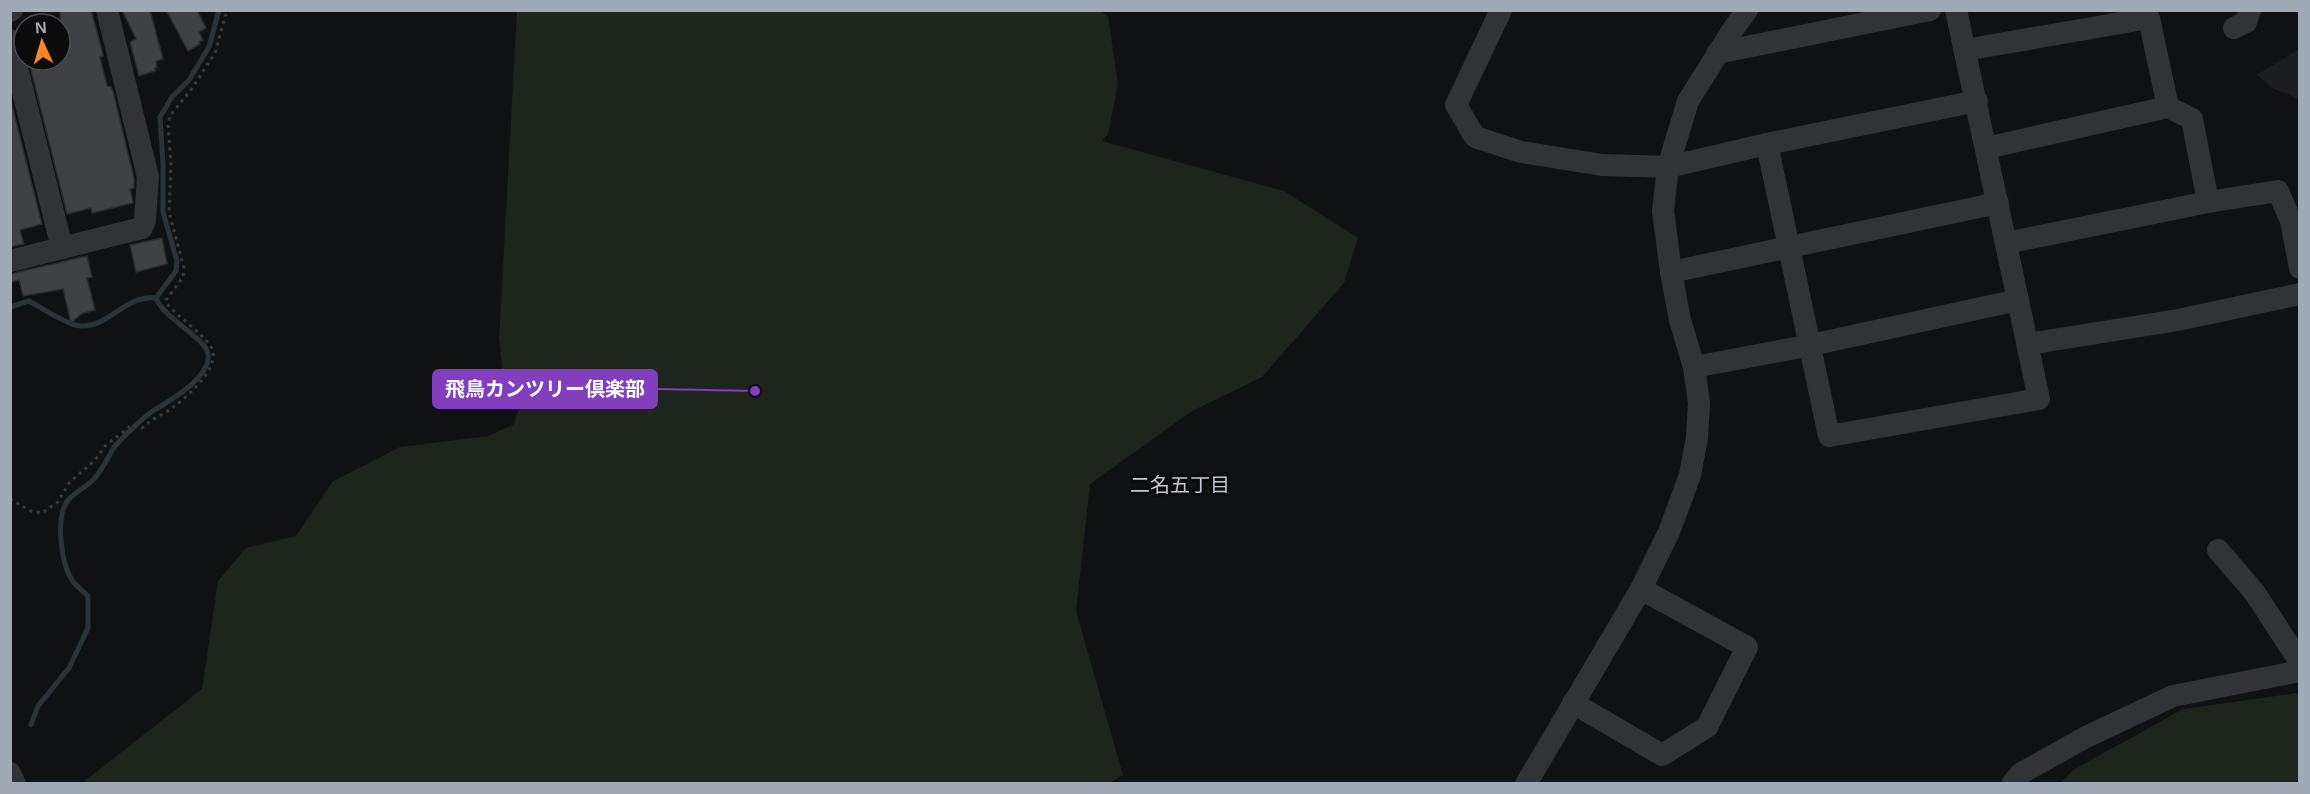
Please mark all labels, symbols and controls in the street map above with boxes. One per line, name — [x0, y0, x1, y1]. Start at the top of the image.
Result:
north arrow — [12, 12, 72, 72]
text: N — [35, 19, 47, 36]
callout: 飛鳥カンツリー倶楽部 — [433, 370, 657, 408]
text: 飛鳥カンツリー倶楽部 — [445, 378, 645, 400]
district label: 二名五丁目 — [1130, 474, 1230, 496]

